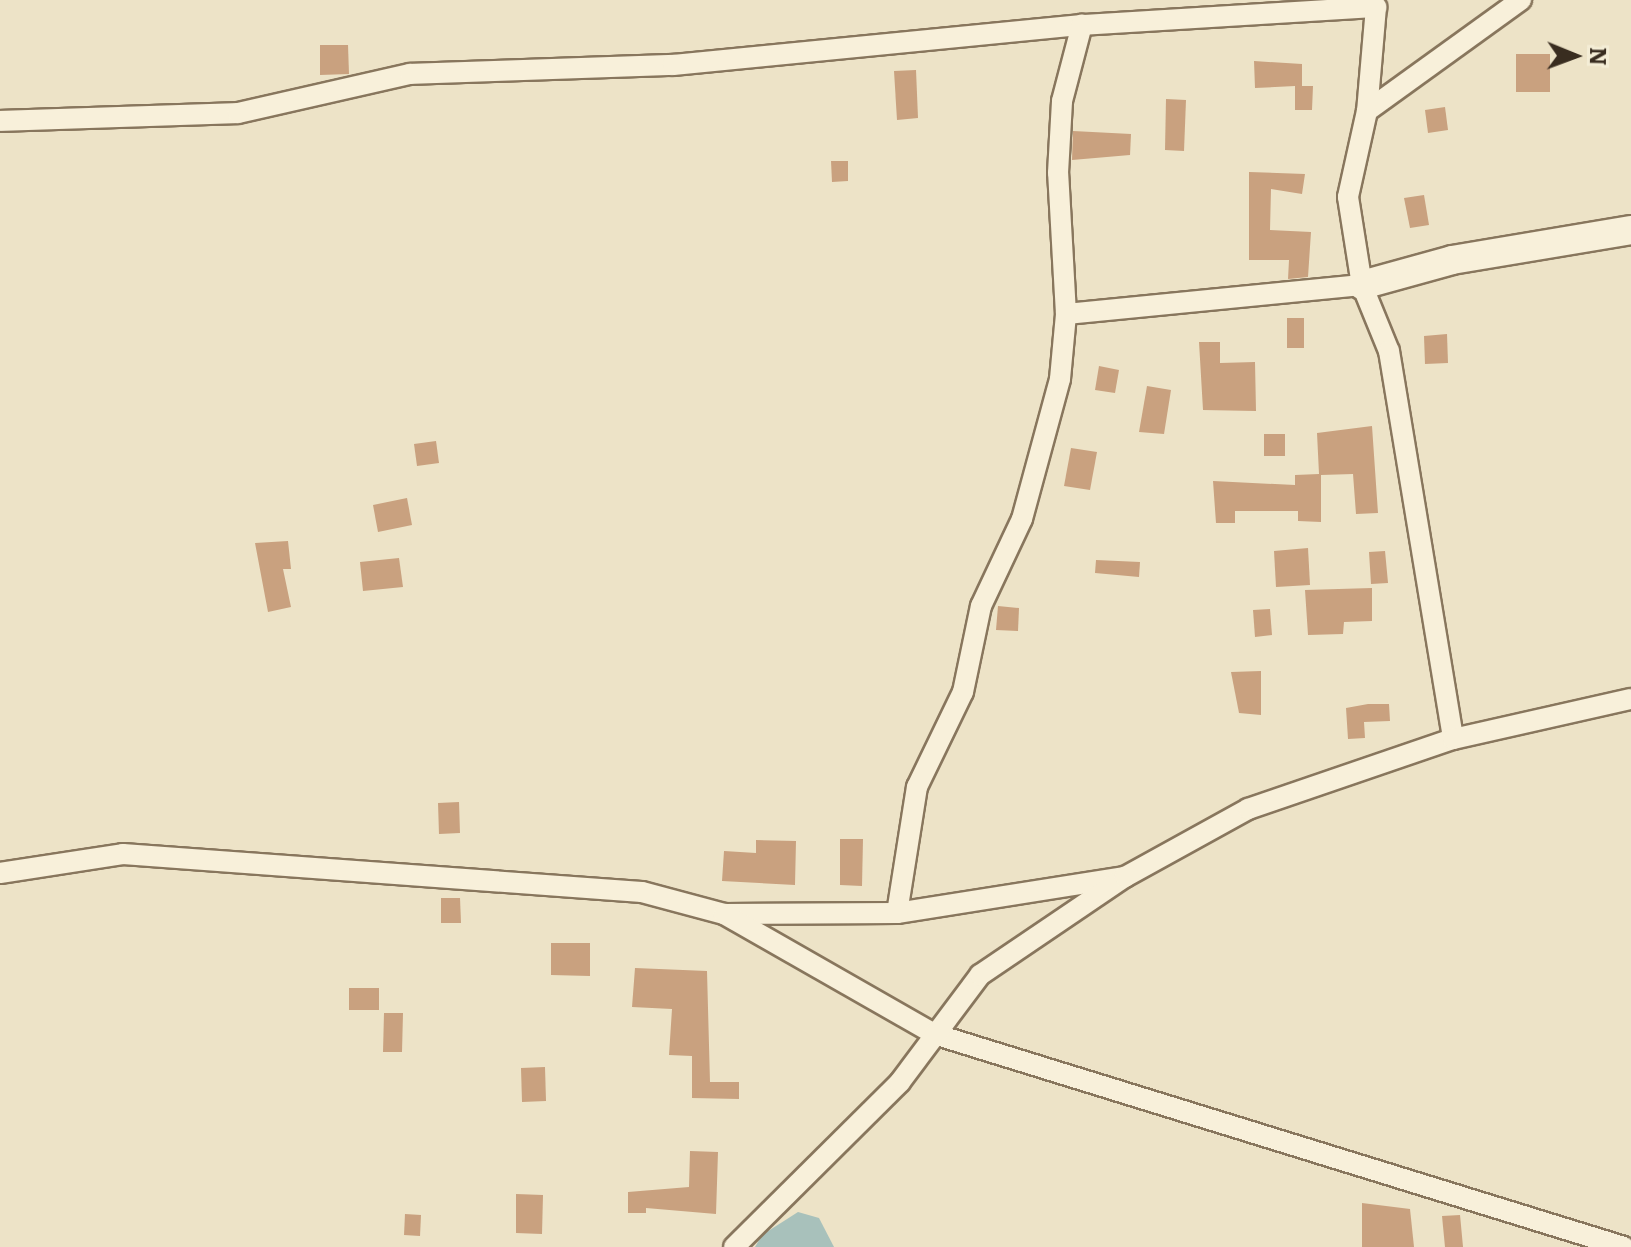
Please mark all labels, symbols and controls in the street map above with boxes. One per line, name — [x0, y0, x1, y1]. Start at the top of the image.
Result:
north arrow — [1535, 16, 1615, 96]
text: N — [1583, 47, 1616, 66]

